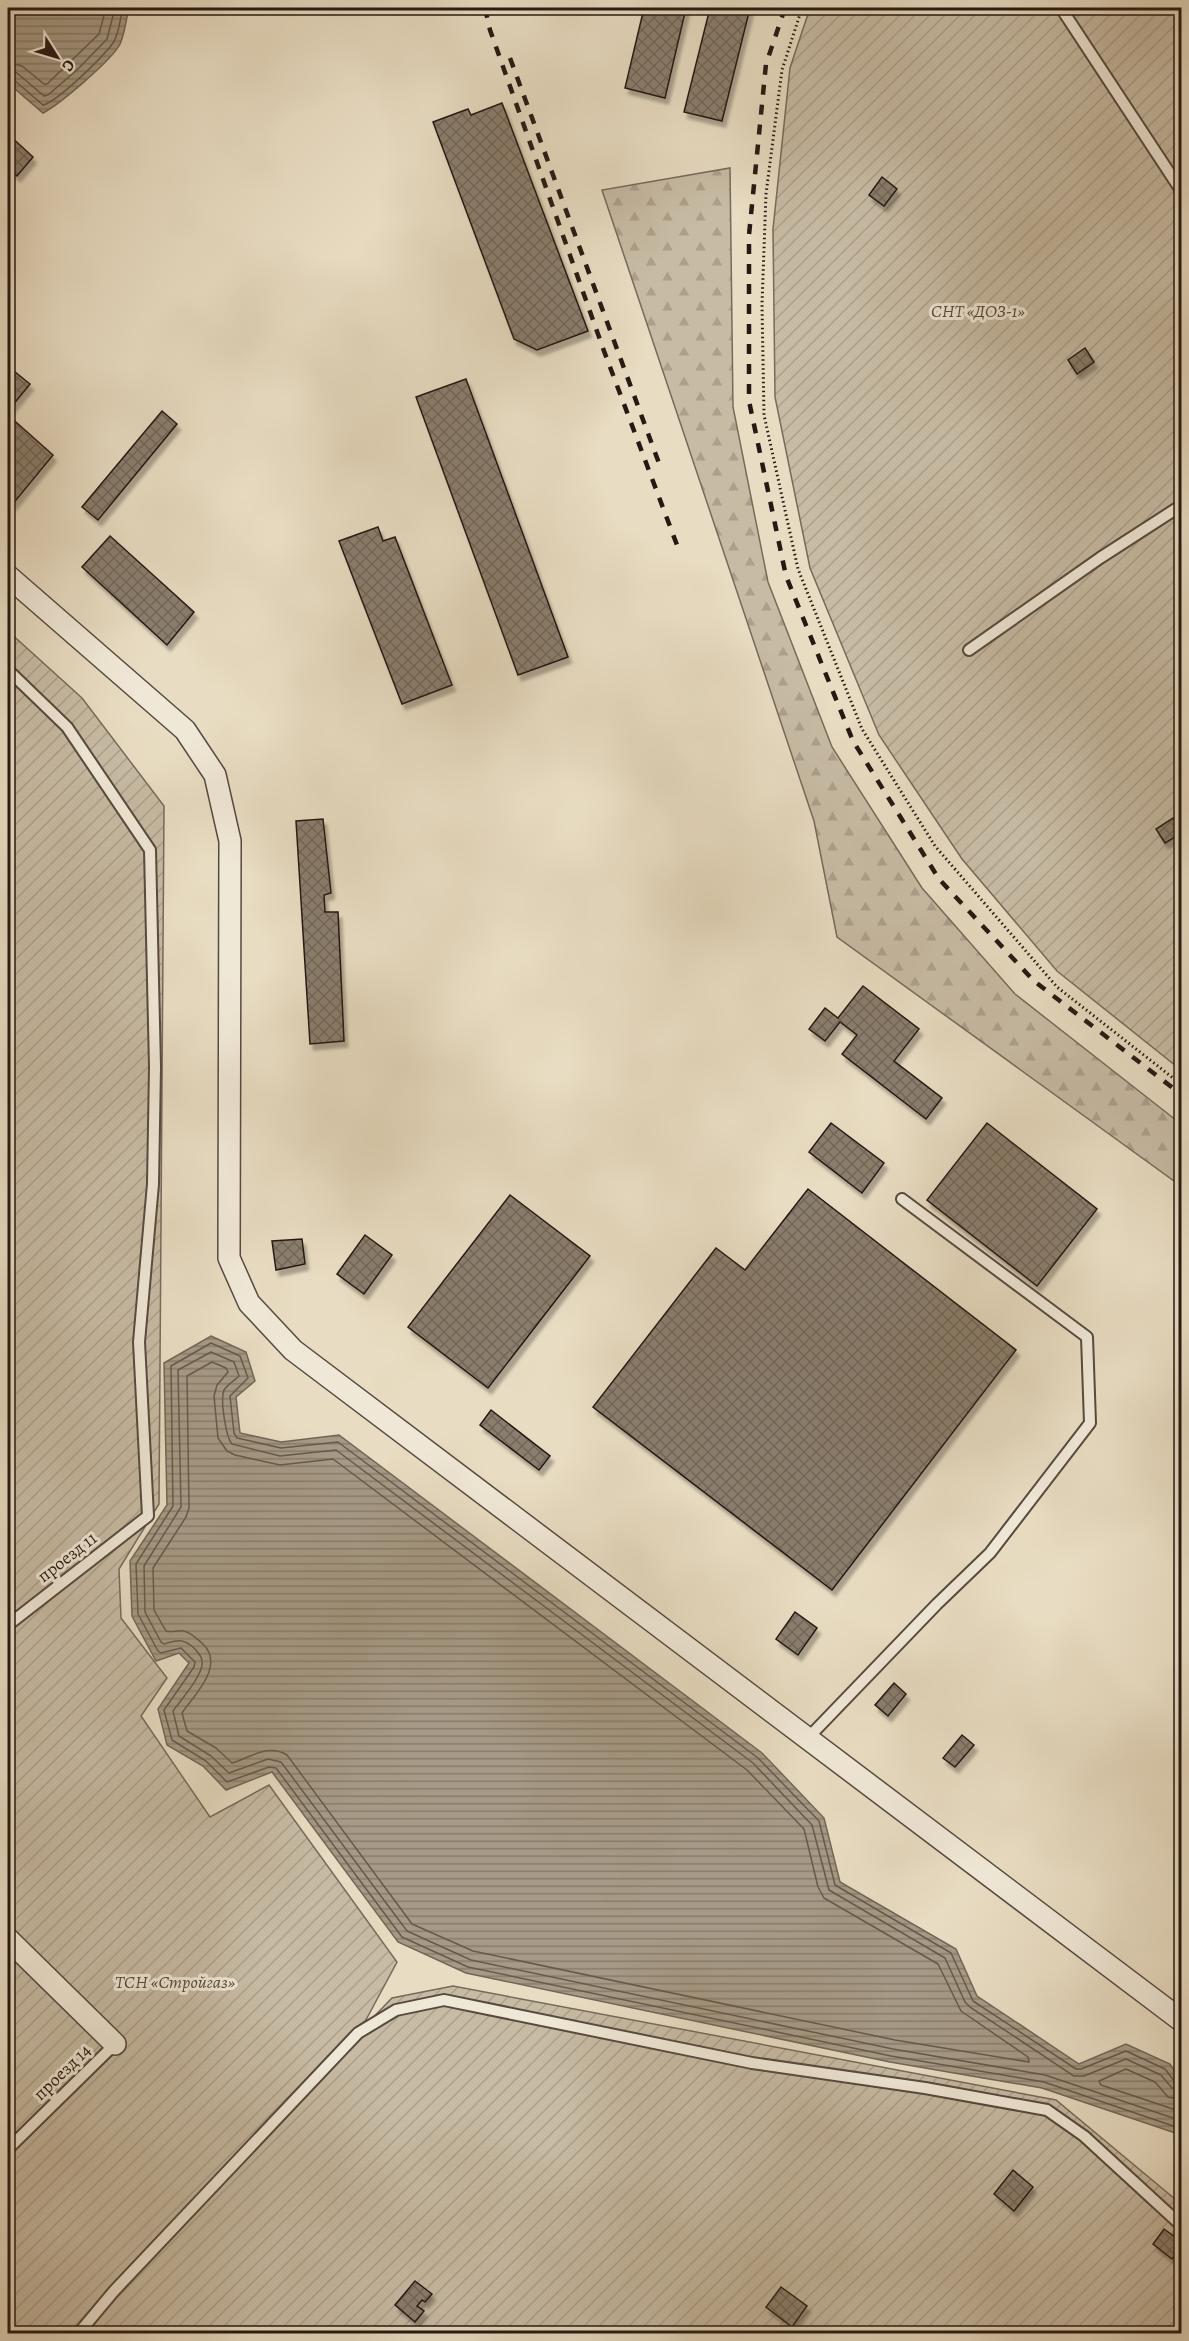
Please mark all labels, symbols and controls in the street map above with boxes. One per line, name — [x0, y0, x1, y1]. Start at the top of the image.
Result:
north arrow — [27, 27, 87, 87]
text: С — [56, 55, 80, 76]
park label: СНТ «ДОЗ-1» — [931, 299, 1026, 323]
street label: проезд 11 — [32, 1526, 102, 1588]
park label: ТСН «Стройгаз» — [115, 1970, 236, 1994]
street label: проезд 14 — [28, 2039, 96, 2105]

